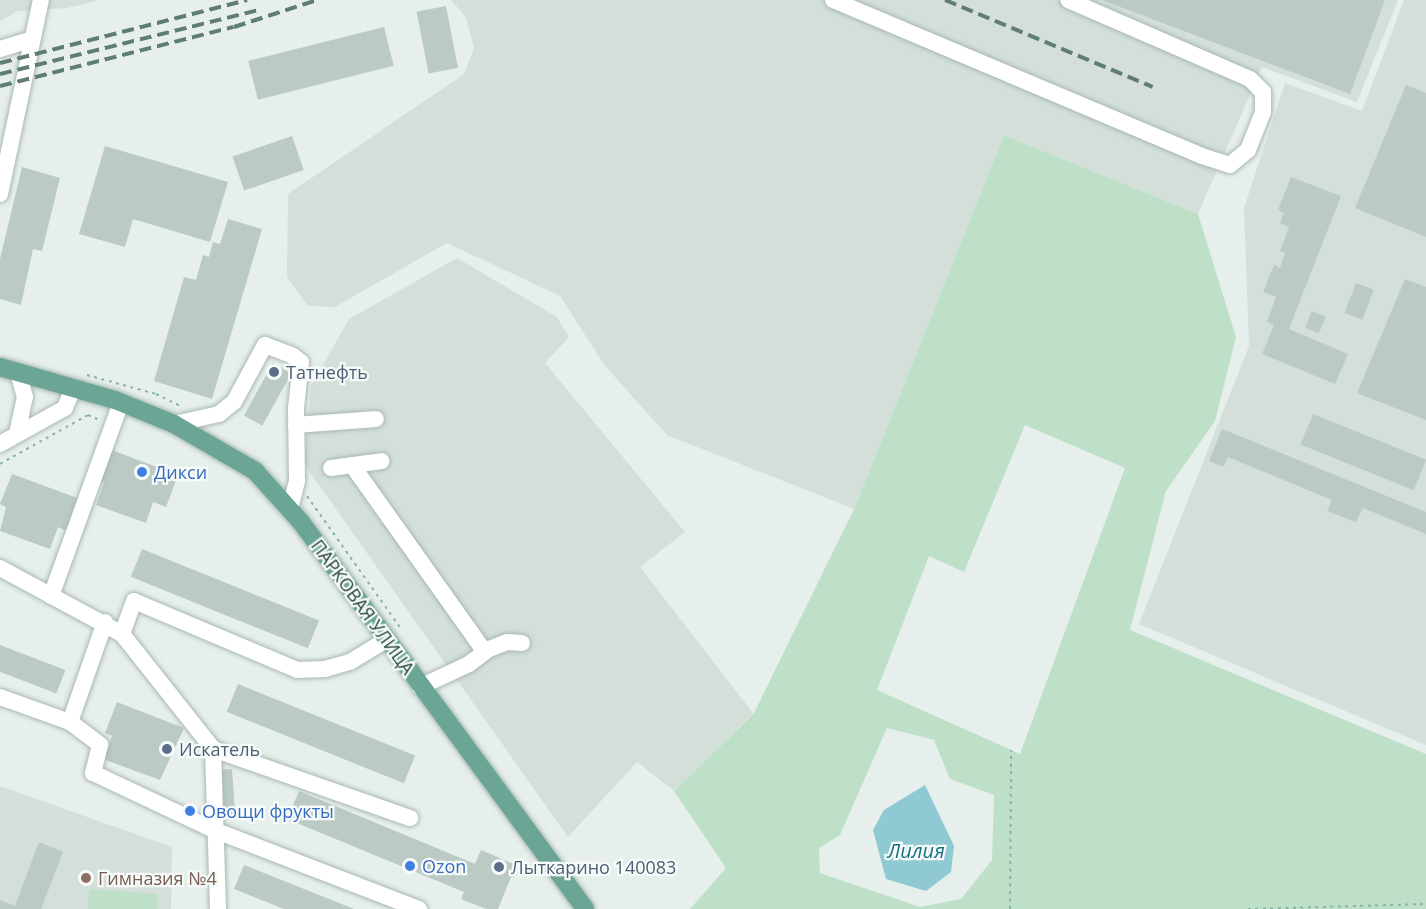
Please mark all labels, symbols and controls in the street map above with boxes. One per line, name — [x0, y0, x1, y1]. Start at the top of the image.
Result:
place label: Татнефть — [286, 361, 368, 383]
marker: Татнефть — [267, 365, 281, 379]
place label: Дикси — [154, 461, 207, 483]
marker: Дикси — [135, 465, 149, 479]
street label: ПАРКОВАЯ УЛИЦА — [307, 535, 419, 679]
place label: Искатель — [179, 738, 260, 760]
marker: Искатель — [160, 742, 174, 756]
place label: Овощи фрукты — [202, 800, 334, 822]
marker: Овощи фрукты — [183, 804, 197, 818]
water label: Лилия — [887, 838, 945, 862]
place label: Ozon — [422, 855, 466, 877]
place label: Лыткарино 140083 — [511, 856, 676, 878]
marker: Ozon — [403, 859, 417, 873]
marker: Лыткарино 140083 — [492, 860, 506, 874]
place label: Гимназия №4 — [98, 867, 217, 889]
marker: Гимназия №4 — [79, 871, 93, 885]

